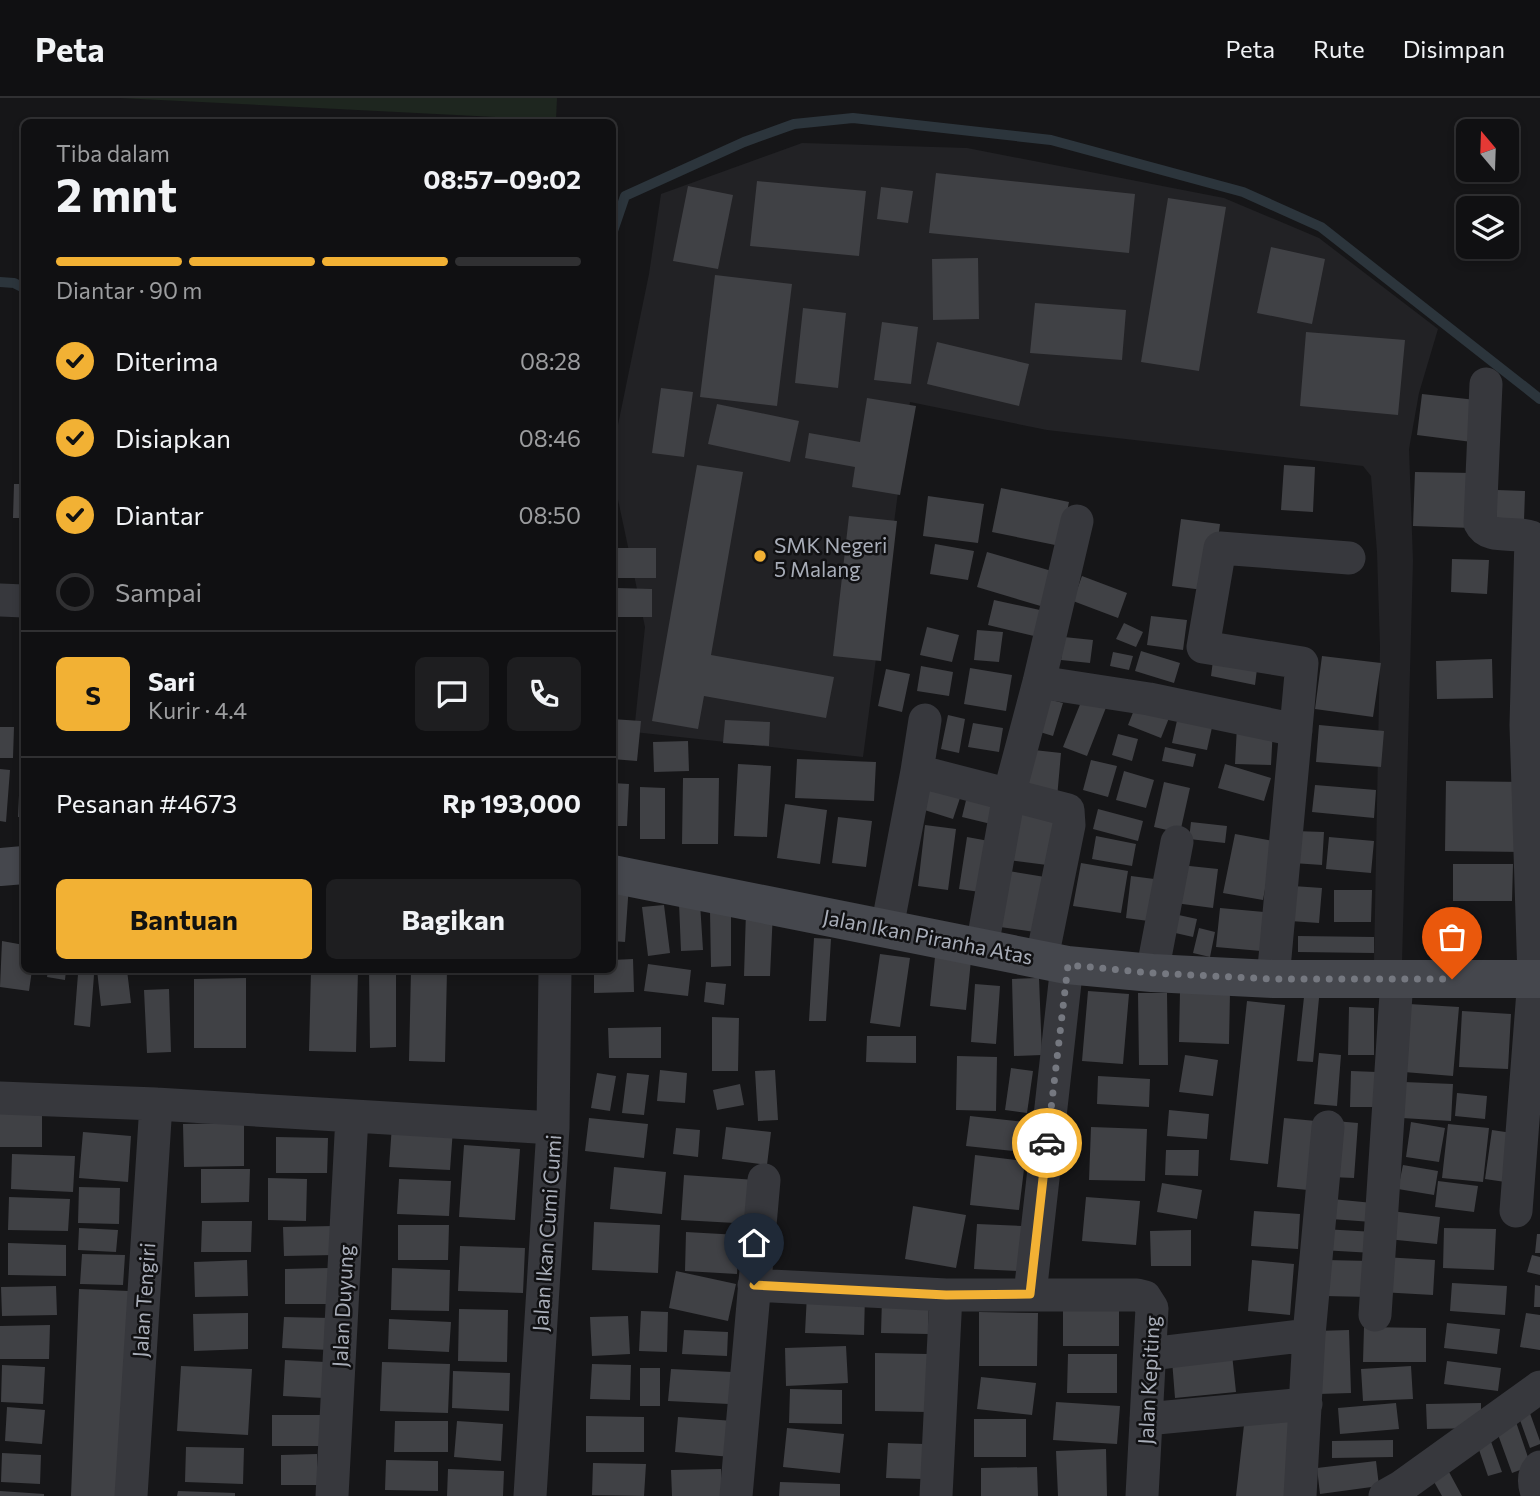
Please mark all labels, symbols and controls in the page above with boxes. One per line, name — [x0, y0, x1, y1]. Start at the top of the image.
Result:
text: Peta — [35, 28, 105, 69]
text: Peta — [1225, 34, 1275, 63]
text: Rute — [1313, 34, 1365, 63]
text: Disimpan — [1403, 34, 1505, 63]
north arrow — [1456, 119, 1519, 182]
map controls — [1456, 119, 1519, 259]
text: Tiba dalam — [56, 139, 170, 167]
text: 08:57–09:02 — [423, 163, 581, 194]
text: 2 mnt — [56, 165, 177, 221]
button: layers — [1456, 196, 1519, 259]
text: Diantar · 90 m — [56, 276, 202, 304]
icon: check — [56, 342, 94, 380]
text: Diterima — [115, 345, 218, 376]
text: 08:28 — [520, 347, 581, 375]
icon: check — [56, 419, 94, 457]
text: Disiapkan — [115, 422, 231, 453]
text: 08:46 — [519, 424, 581, 452]
icon: check — [56, 496, 94, 534]
text: Diantar — [115, 499, 204, 530]
text: 08:50 — [518, 501, 581, 529]
place label: SMK Negeri 5 Malang — [774, 532, 887, 581]
marker: SMK Negeri 5 Malang — [752, 548, 768, 564]
text: Sampai — [115, 576, 202, 607]
button: chat — [415, 657, 489, 731]
button: phone — [507, 657, 581, 731]
text: Sari — [148, 665, 195, 696]
text: S — [85, 679, 101, 710]
text: Kurir · 4.4 — [148, 696, 247, 724]
text: Pesanan #4673 — [56, 787, 237, 818]
text: Rp 193,000 — [442, 787, 581, 818]
button: Bantuan — [56, 879, 312, 959]
button: Bagikan — [326, 879, 581, 959]
street label: Jalan Ikan Piranha Atas — [821, 903, 1035, 969]
pin — [1422, 907, 1482, 979]
icon: bag — [1433, 918, 1471, 956]
courier — [1012, 1108, 1082, 1178]
icon: car — [1028, 1124, 1066, 1162]
street label: Jalan Ikan Cumi Cumi — [527, 1134, 565, 1332]
pin — [724, 1213, 784, 1285]
icon: home — [735, 1224, 773, 1262]
street label: Jalan Tengiri — [127, 1242, 159, 1358]
street label: Jalan Duyung — [326, 1244, 358, 1368]
street label: Jalan Kepiting — [1132, 1315, 1164, 1445]

